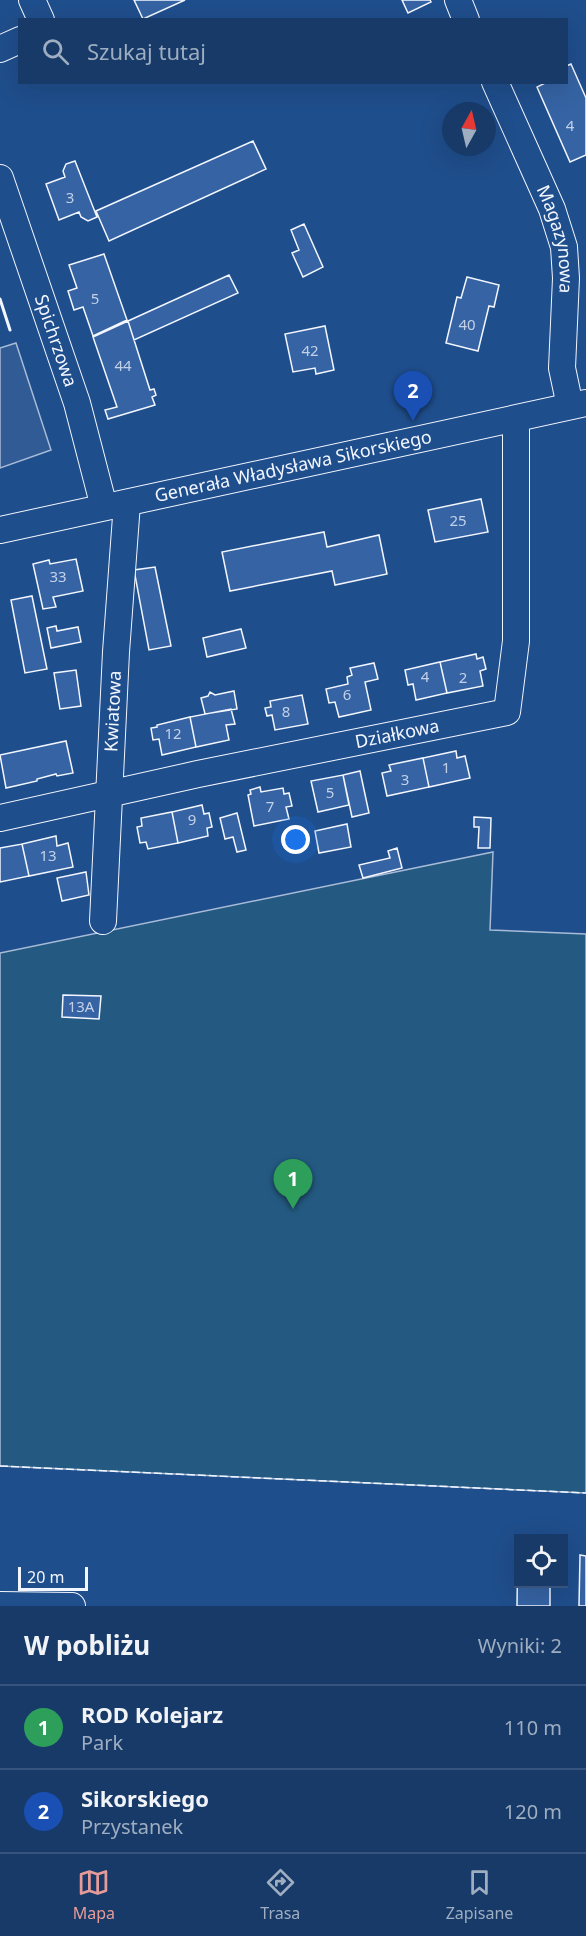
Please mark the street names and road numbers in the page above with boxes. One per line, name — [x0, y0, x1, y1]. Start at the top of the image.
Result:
street label: Magazynowa — [532, 181, 579, 294]
street label: Spichrzowa — [30, 291, 84, 390]
street label: Generała Władysława Sikorskiego — [152, 424, 434, 507]
street label: Kwiatowa — [98, 670, 126, 752]
street label: Działkowa — [353, 713, 441, 753]

